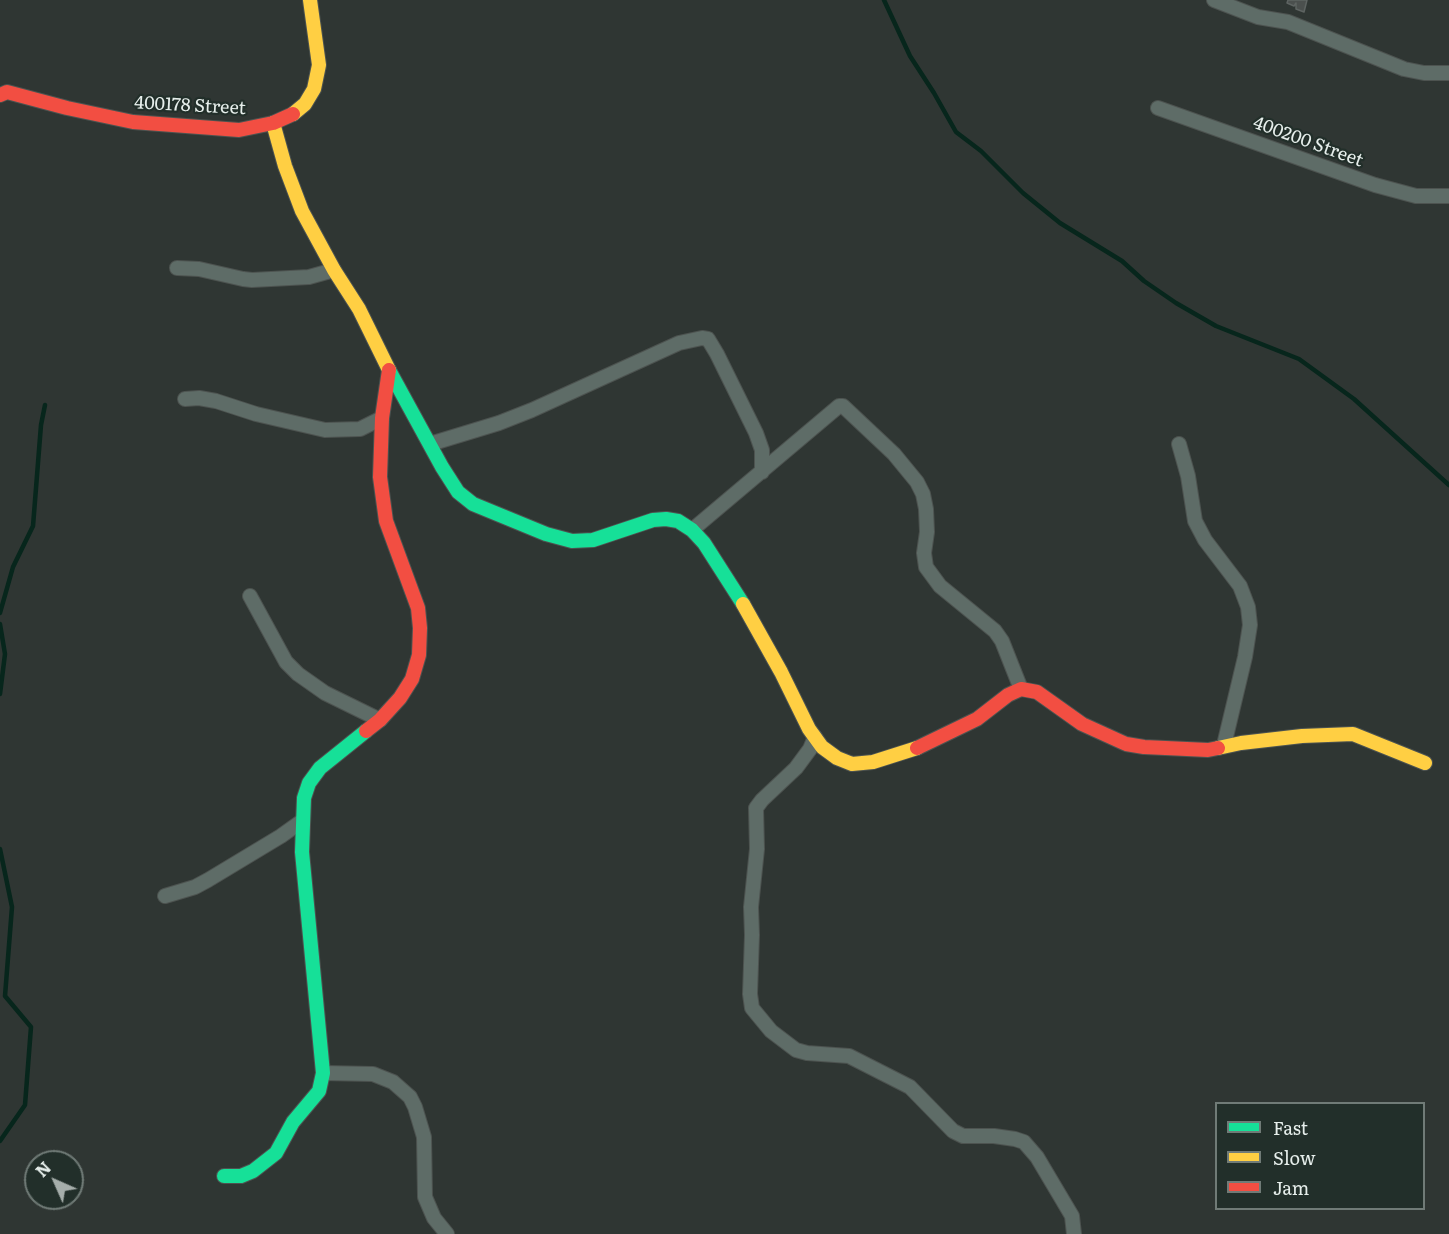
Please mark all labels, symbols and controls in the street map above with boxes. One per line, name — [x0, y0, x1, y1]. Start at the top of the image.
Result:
street label: 400178 Street — [134, 92, 246, 120]
street label: 400200 Street — [1250, 112, 1366, 172]
legend — [1215, 1102, 1425, 1210]
text: Fast — [1273, 1114, 1308, 1141]
text: Slow — [1273, 1144, 1315, 1171]
north arrow — [24, 1150, 84, 1210]
text: N — [29, 1155, 56, 1182]
text: Jam — [1273, 1174, 1309, 1201]

